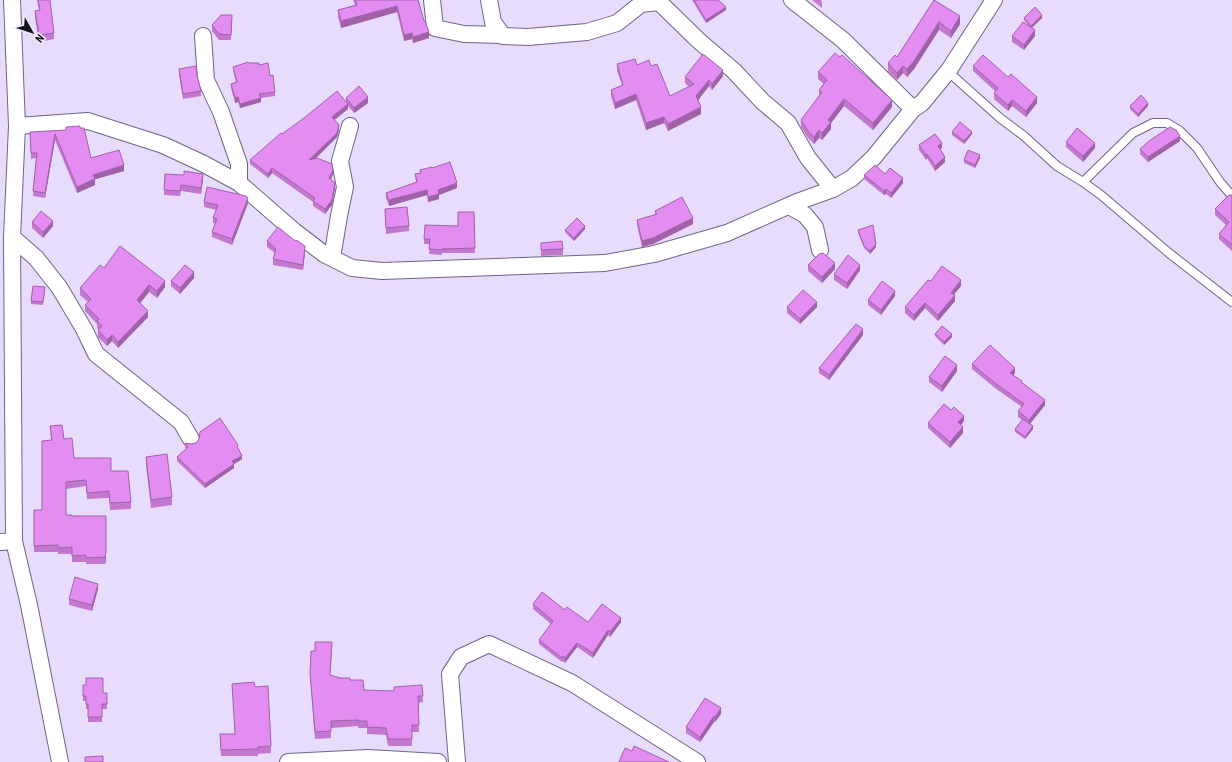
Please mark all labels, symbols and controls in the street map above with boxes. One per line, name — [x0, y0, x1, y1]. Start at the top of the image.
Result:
north arrow — [12, 12, 52, 52]
text: N — [32, 31, 47, 45]

